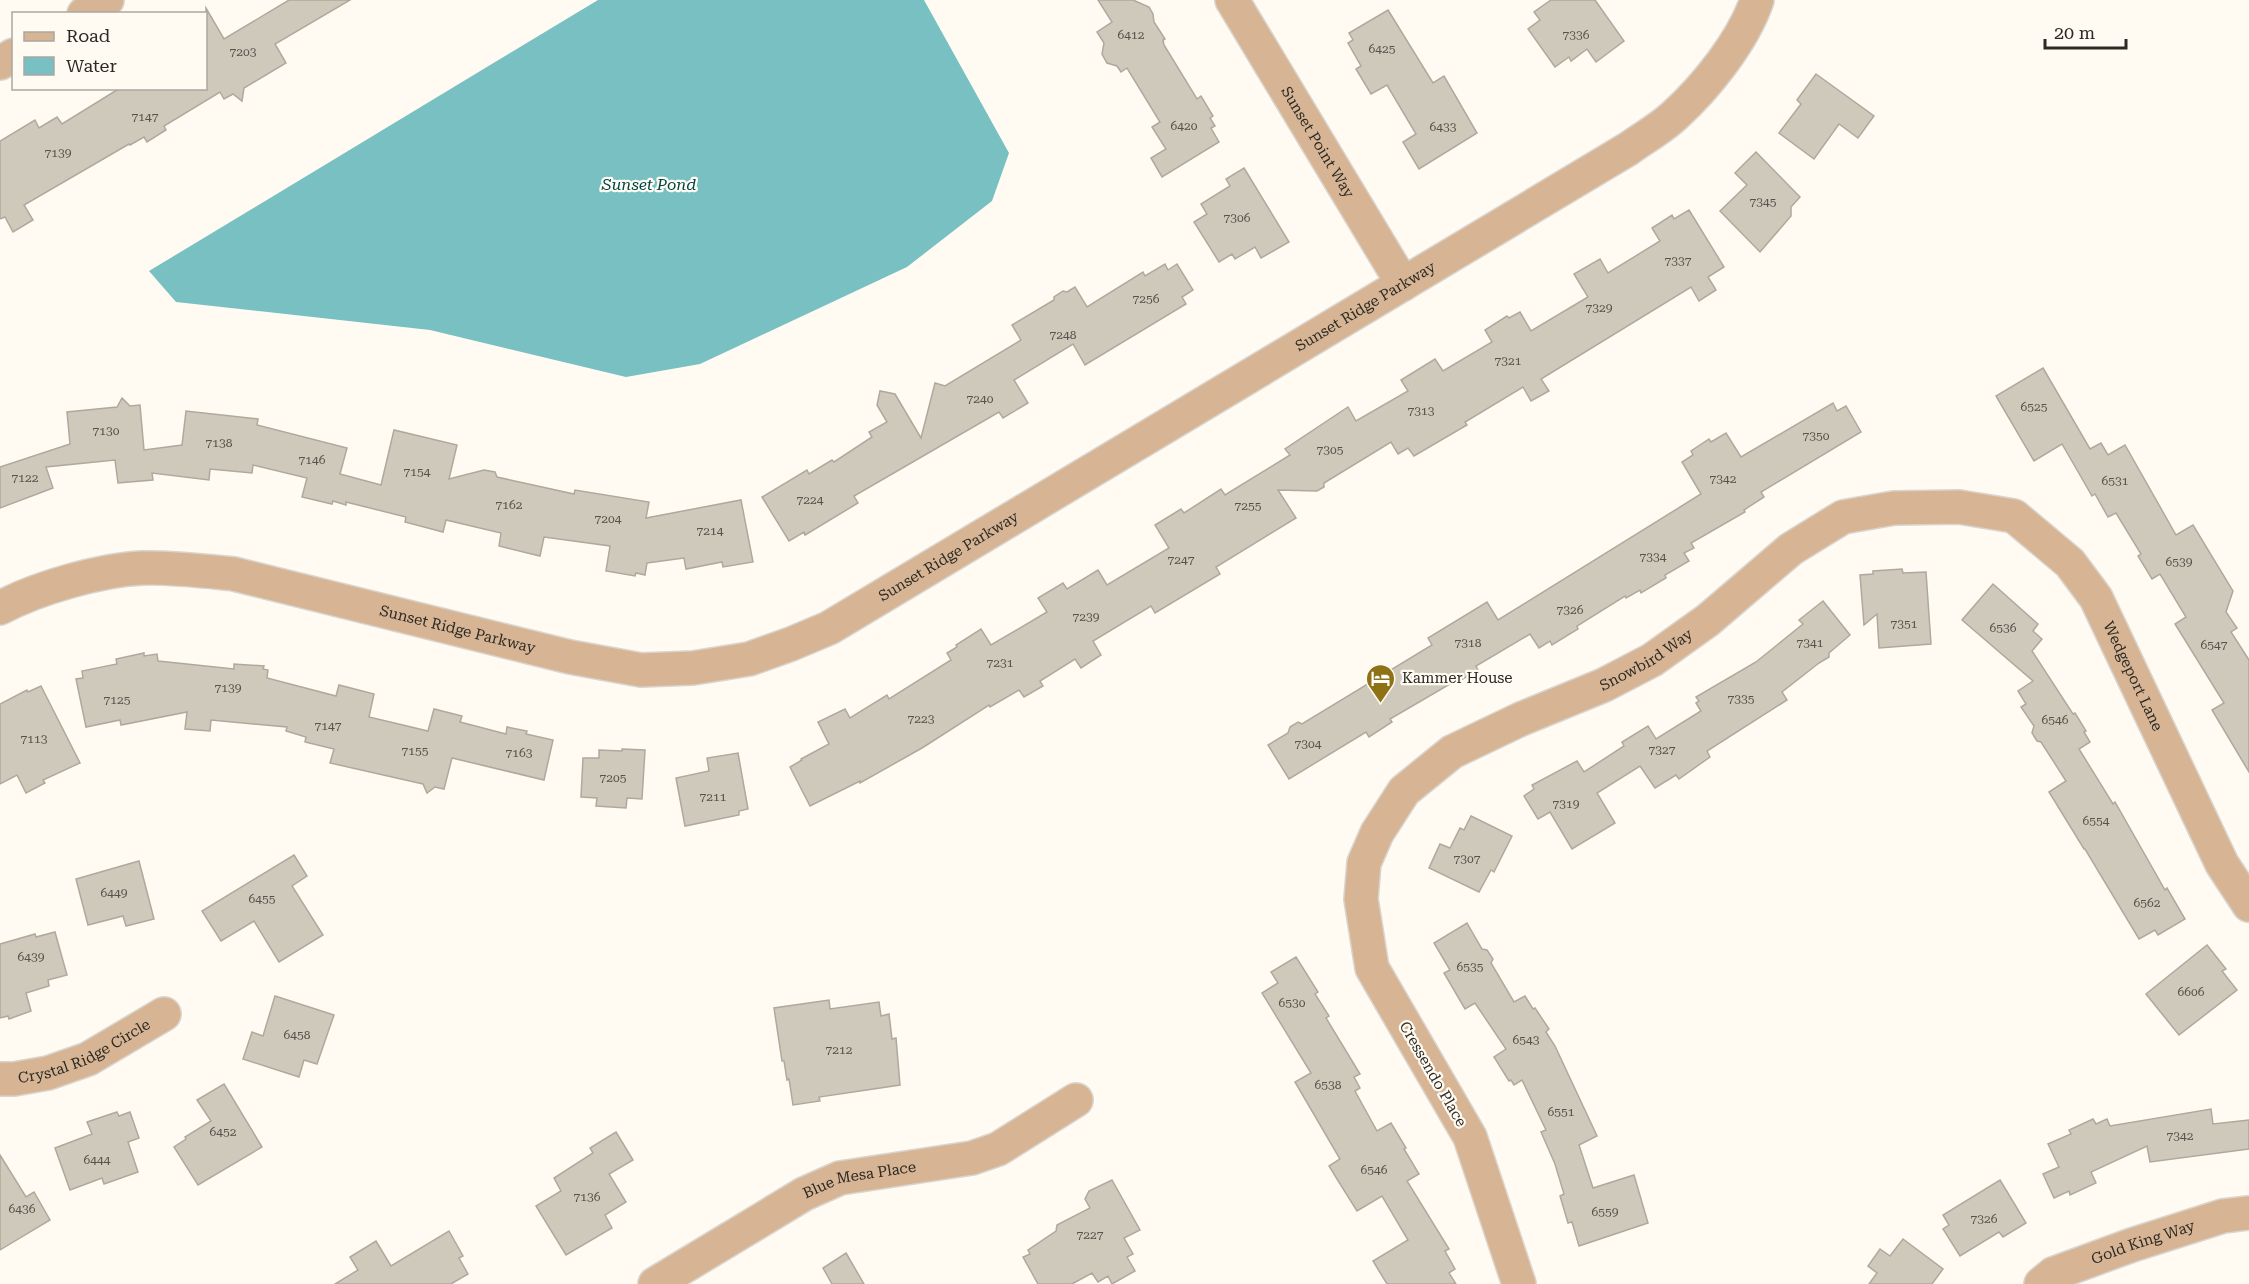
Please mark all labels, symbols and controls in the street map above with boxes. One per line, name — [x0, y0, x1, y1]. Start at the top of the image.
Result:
legend — [12, 12, 207, 90]
scale bar — [2045, 12, 2126, 50]
text: 20 m — [2054, 22, 2095, 43]
text: Road — [66, 25, 111, 46]
house number: 6412 — [1118, 28, 1145, 42]
house number: 7336 — [1563, 28, 1590, 42]
house number: 6425 — [1369, 42, 1396, 56]
house number: 7203 — [230, 45, 257, 59]
text: Water — [66, 55, 117, 76]
street label: Sunset Point Way — [1277, 83, 1358, 201]
house number: 7147 — [132, 110, 159, 124]
house number: 6420 — [1171, 119, 1198, 133]
house number: 6433 — [1430, 120, 1457, 134]
house number: 7139 — [45, 146, 72, 160]
water label: Sunset Pond — [601, 175, 696, 194]
house number: 7345 — [1750, 195, 1777, 209]
house number: 7306 — [1224, 211, 1251, 225]
house number: 7337 — [1665, 254, 1692, 268]
street label: Sunset Ridge Parkway — [1292, 258, 1439, 355]
house number: 7256 — [1133, 292, 1160, 306]
house number: 7329 — [1586, 301, 1613, 315]
house number: 7248 — [1050, 328, 1077, 342]
house number: 7321 — [1495, 354, 1522, 368]
house number: 7240 — [967, 392, 994, 406]
house number: 6525 — [2021, 400, 2048, 414]
house number: 7313 — [1408, 404, 1435, 418]
house number: 7130 — [93, 424, 120, 438]
house number: 7350 — [1803, 429, 1830, 443]
house number: 7138 — [206, 436, 233, 450]
house number: 7305 — [1317, 443, 1344, 457]
house number: 7146 — [299, 453, 326, 467]
house number: 7154 — [404, 465, 431, 479]
house number: 7122 — [12, 471, 39, 485]
house number: 7342 — [1710, 472, 1737, 486]
house number: 6531 — [2102, 474, 2129, 488]
house number: 7224 — [797, 493, 824, 507]
house number: 7162 — [496, 498, 523, 512]
house number: 7255 — [1235, 499, 1262, 513]
street label: Sunset Ridge Parkway — [875, 507, 1022, 605]
house number: 7204 — [595, 512, 622, 526]
house number: 7214 — [697, 524, 724, 538]
house number: 7334 — [1640, 550, 1667, 564]
house number: 7247 — [1168, 553, 1195, 567]
house number: 6539 — [2166, 555, 2193, 569]
street label: Sunset Ridge Parkway — [378, 601, 537, 657]
house number: 7326 — [1557, 603, 1584, 617]
house number: 7239 — [1073, 610, 1100, 624]
house number: 7351 — [1891, 617, 1918, 631]
street label: Wedgeport Lane — [2099, 618, 2167, 734]
house number: 6536 — [1990, 621, 2017, 635]
street label: Snowbird Way — [1597, 625, 1696, 695]
house number: 7318 — [1455, 636, 1482, 650]
house number: 7341 — [1797, 636, 1824, 650]
house number: 6547 — [2201, 638, 2228, 652]
house number: 7231 — [987, 656, 1014, 670]
hotel icon: Kammer House — [1365, 662, 1397, 704]
place label: Kammer House — [1402, 669, 1513, 687]
house number: 7139 — [215, 681, 242, 695]
house number: 7335 — [1728, 692, 1755, 706]
house number: 7125 — [104, 693, 131, 707]
house number: 7223 — [908, 712, 935, 726]
house number: 6546 — [2042, 713, 2069, 727]
house number: 7147 — [315, 719, 342, 733]
house number: 7113 — [21, 732, 48, 746]
house number: 7304 — [1295, 737, 1322, 751]
house number: 7327 — [1649, 743, 1676, 757]
house number: 7155 — [402, 744, 429, 758]
house number: 7163 — [506, 746, 533, 760]
house number: 7205 — [600, 771, 627, 785]
house number: 7211 — [700, 790, 727, 804]
house number: 7319 — [1553, 797, 1580, 811]
house number: 6554 — [2083, 814, 2110, 828]
house number: 7307 — [1454, 852, 1481, 866]
house number: 6449 — [101, 886, 128, 900]
house number: 6455 — [249, 892, 276, 906]
house number: 6562 — [2134, 896, 2161, 910]
house number: 6439 — [18, 950, 45, 964]
house number: 6535 — [1457, 960, 1484, 974]
house number: 6606 — [2178, 985, 2205, 999]
house number: 6530 — [1279, 996, 1306, 1010]
street label: Crystal Ridge Circle — [17, 1015, 153, 1087]
street label: Cressendo Place — [1396, 1018, 1470, 1130]
house number: 6458 — [284, 1028, 311, 1042]
house number: 6543 — [1513, 1033, 1540, 1047]
house number: 7212 — [826, 1043, 853, 1057]
house number: 6538 — [1315, 1078, 1342, 1092]
house number: 6551 — [1548, 1105, 1575, 1119]
house number: 6452 — [210, 1125, 237, 1139]
house number: 7342 — [2167, 1129, 2194, 1143]
house number: 6444 — [84, 1153, 111, 1167]
street label: Blue Mesa Place — [800, 1158, 917, 1202]
house number: 6546 — [1361, 1163, 1388, 1177]
house number: 7136 — [574, 1190, 601, 1204]
house number: 6436 — [9, 1202, 36, 1216]
house number: 6559 — [1592, 1205, 1619, 1219]
house number: 7326 — [1971, 1212, 1998, 1226]
street label: Gold King Way — [2089, 1217, 2197, 1268]
house number: 7227 — [1077, 1228, 1104, 1242]

